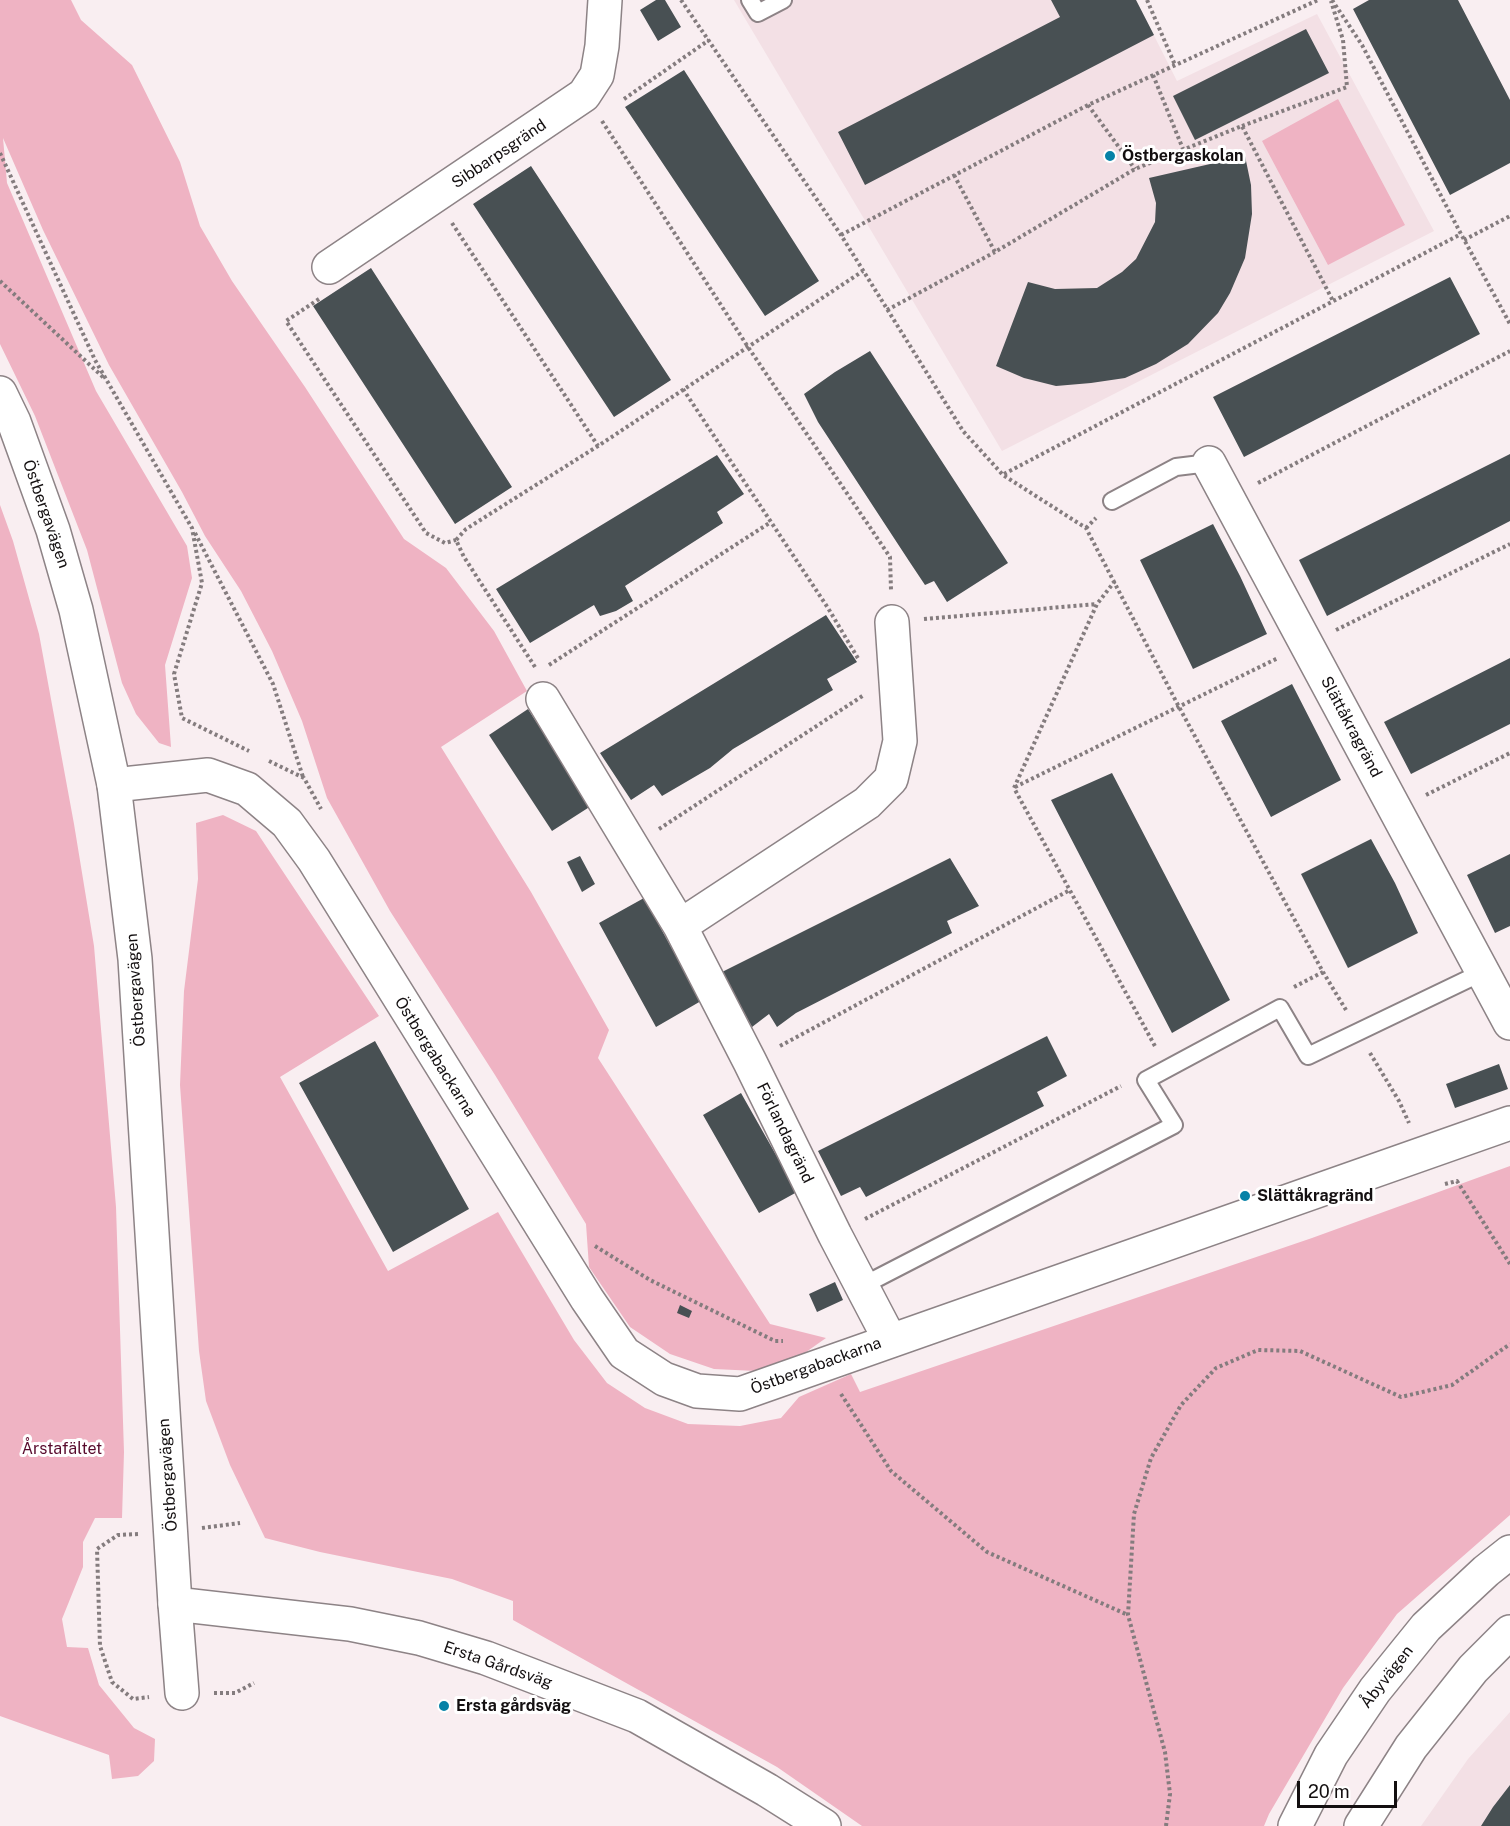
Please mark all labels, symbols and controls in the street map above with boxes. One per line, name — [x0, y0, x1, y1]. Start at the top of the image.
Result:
street label: Sibbarpsgränd — [448, 115, 550, 193]
place label: Östbergaskolan — [1122, 146, 1243, 166]
marker: Östbergaskolan — [1103, 149, 1117, 163]
street label: Östbergavägen — [18, 457, 74, 571]
street label: Slättåkragränd — [1316, 673, 1386, 781]
street label: Östbergavägen — [122, 933, 150, 1047]
street label: Östbergabackarna — [390, 993, 480, 1121]
street label: Förlandagränd — [752, 1080, 818, 1186]
place label: Slättåkragränd — [1257, 1186, 1373, 1206]
marker: Slättåkragränd — [1238, 1189, 1252, 1203]
street label: Östbergabackarna — [748, 1333, 884, 1399]
street label: Östbergavägen — [154, 1418, 182, 1532]
park label: Årstafältet — [22, 1439, 102, 1459]
street label: Ersta Gårdsväg — [441, 1637, 555, 1693]
street label: Åbyvägen — [1357, 1642, 1417, 1712]
place label: Ersta gårdsväg — [456, 1696, 571, 1716]
marker: Ersta gårdsväg — [437, 1699, 451, 1713]
scale bar — [1300, 1769, 1400, 1807]
text: 20 m — [1308, 1781, 1350, 1802]

